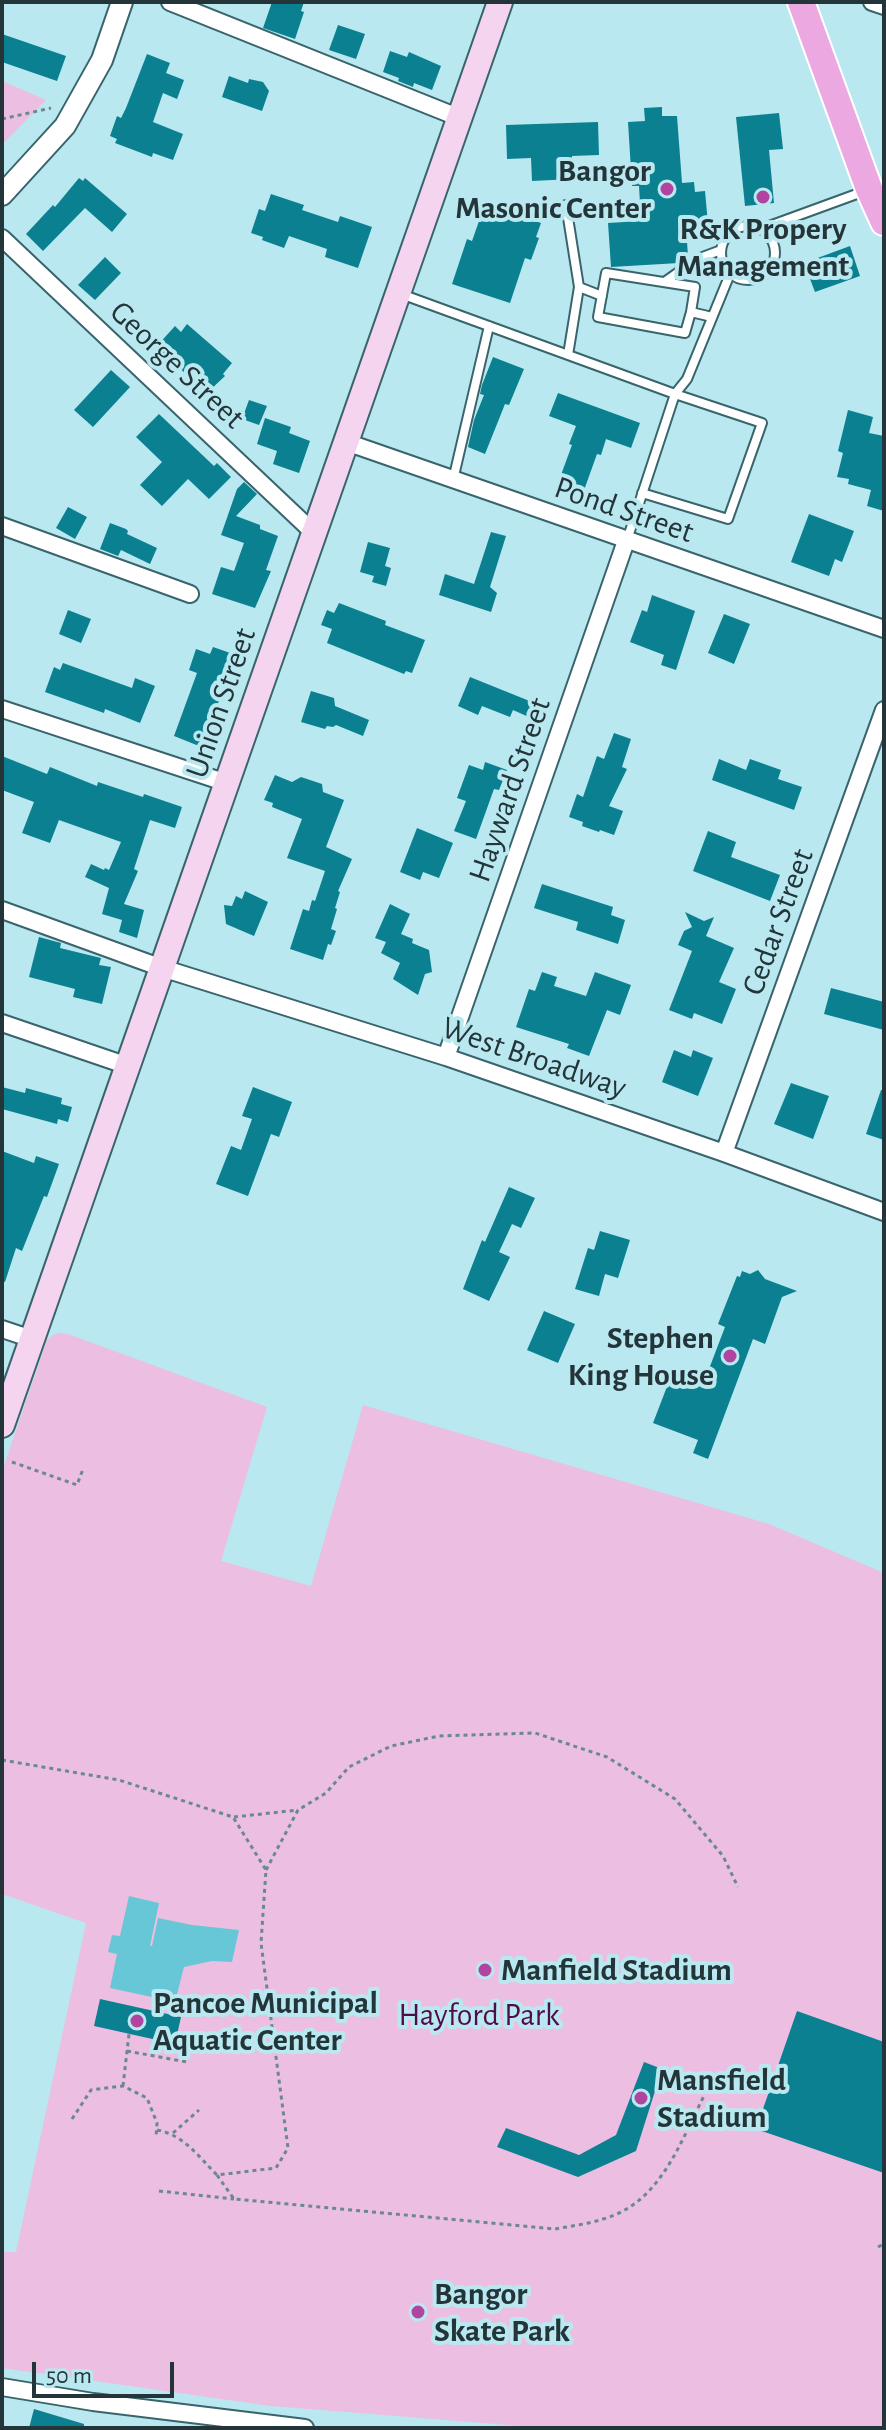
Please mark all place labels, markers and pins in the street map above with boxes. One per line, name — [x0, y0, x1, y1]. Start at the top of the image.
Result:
place label: Bangor Masonic Center — [455, 152, 651, 227]
marker: Bangor Masonic Center — [658, 180, 676, 198]
marker: R&K Propery Management — [754, 188, 772, 206]
place label: R&K Propery Management — [677, 210, 849, 285]
place label: Stephen King House — [568, 1319, 714, 1394]
marker: Stephen King House — [721, 1347, 739, 1365]
place label: Manfield Stadium — [501, 1951, 732, 1989]
marker: Manfield Stadium — [476, 1961, 494, 1979]
place label: Pancoe Municipal Aquatic Center — [153, 1984, 378, 2059]
marker: Pancoe Municipal Aquatic Center — [128, 2012, 146, 2030]
place label: Mansfield Stadium — [657, 2061, 786, 2136]
marker: Mansfield Stadium — [632, 2089, 650, 2107]
place label: Bangor Skate Park — [434, 2275, 570, 2350]
marker: Bangor Skate Park — [409, 2303, 427, 2321]

